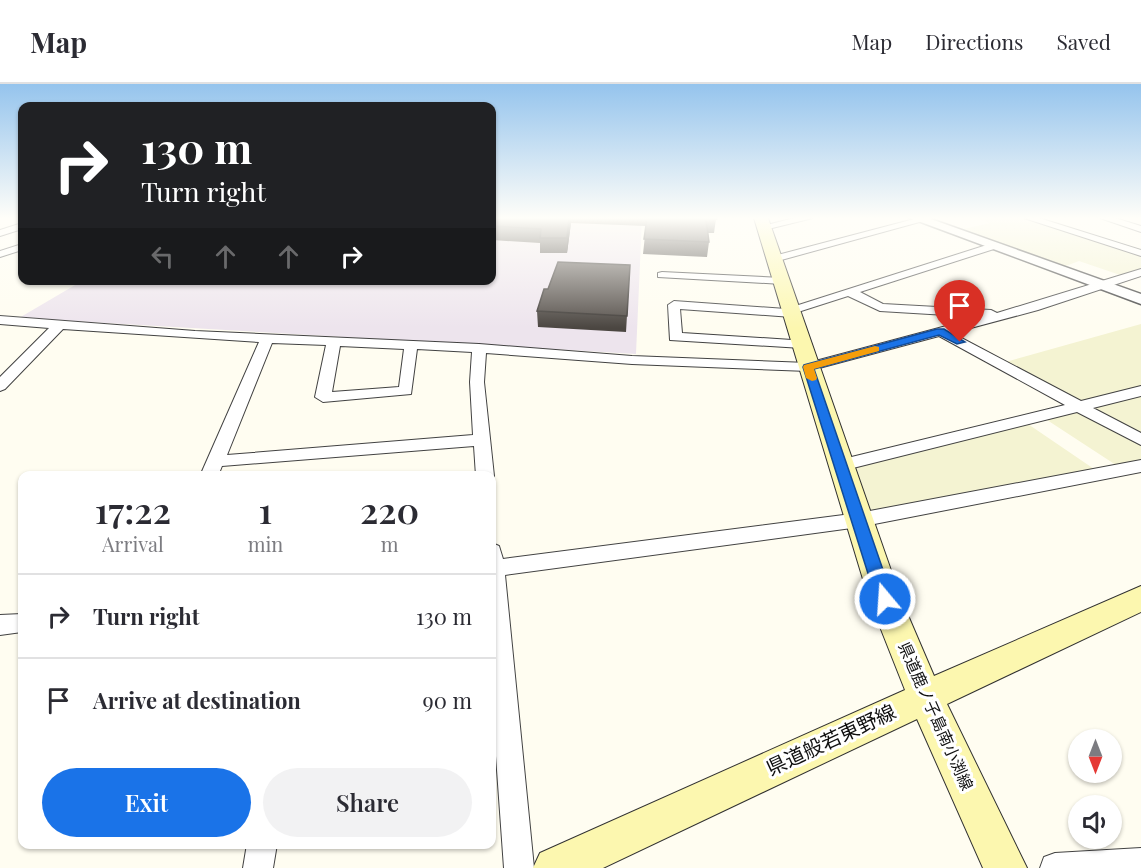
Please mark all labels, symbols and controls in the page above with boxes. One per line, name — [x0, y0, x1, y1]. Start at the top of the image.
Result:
text: Map — [30, 23, 87, 60]
text: Map — [851, 27, 892, 55]
text: Directions — [925, 27, 1023, 55]
text: Saved — [1056, 27, 1111, 55]
text: 130 m — [141, 119, 252, 175]
icon: right — [42, 126, 120, 204]
text: Turn right — [141, 173, 266, 209]
icon: left — [146, 240, 179, 273]
icon: ahead — [209, 240, 242, 273]
icon: ahead — [272, 240, 305, 273]
icon: right — [335, 240, 368, 273]
pin — [934, 280, 985, 342]
icon: arrive — [943, 289, 976, 322]
text: 17:22 — [95, 485, 171, 533]
text: 1 — [259, 485, 272, 533]
text: 220 — [360, 485, 419, 533]
text: Arrival — [102, 530, 164, 557]
text: min — [248, 530, 283, 557]
text: m — [381, 530, 398, 557]
position arrow — [853, 567, 917, 631]
icon: right — [42, 600, 75, 633]
text: Turn right — [93, 601, 199, 631]
text: 130 m — [416, 601, 472, 631]
street label: 県道鹿ノ子島南小渕線 — [894, 638, 979, 793]
icon: arrive — [42, 684, 75, 717]
text: Arrive at destination — [93, 685, 301, 715]
text: 90 m — [423, 685, 472, 715]
street label: 県道般若東野線 — [761, 697, 900, 780]
north arrow — [1068, 729, 1122, 783]
map controls — [1068, 729, 1122, 849]
button: Exit — [42, 768, 251, 837]
button: Share — [263, 768, 472, 837]
button: sound — [1068, 795, 1122, 849]

